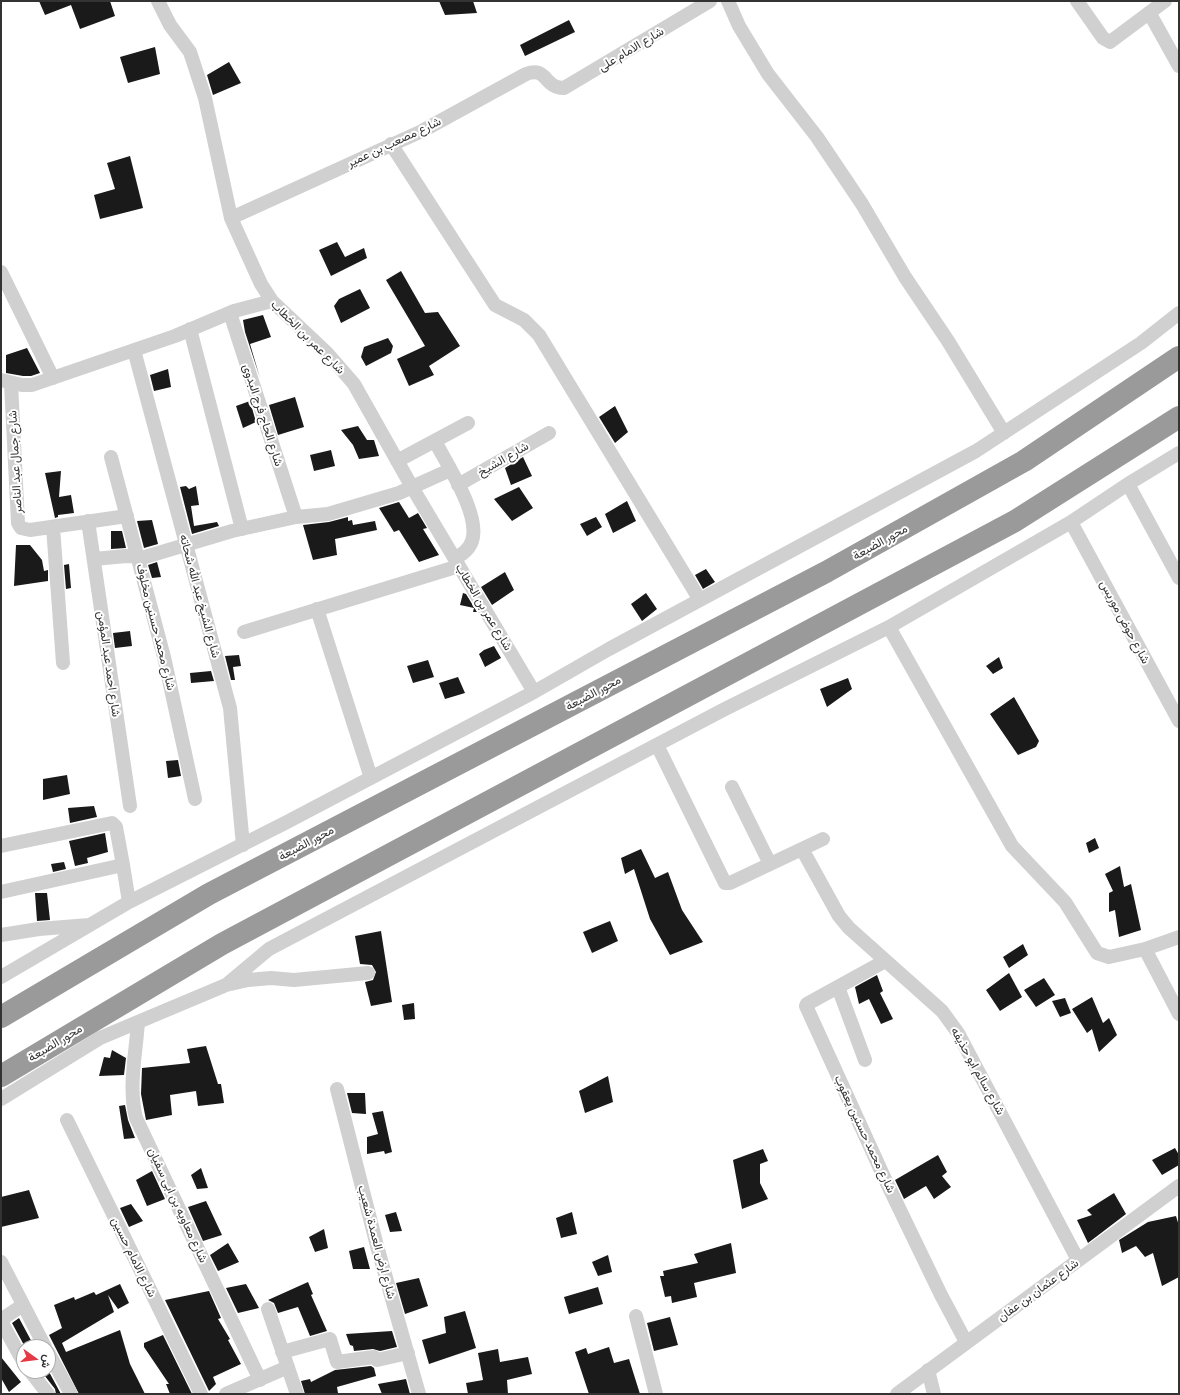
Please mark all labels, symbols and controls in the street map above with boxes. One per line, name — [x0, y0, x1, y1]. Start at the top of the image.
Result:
street label: شارع الامام على — [596, 24, 666, 74]
street label: شارع مصعب بن عمير — [345, 114, 443, 170]
street label: شارع عمر بن الخطاب — [268, 297, 348, 377]
street label: شارع الحاج فرج البدوى — [240, 362, 286, 468]
street label: شارع جمال عبد الناصر — [5, 410, 25, 514]
street label: شارع الشيخ — [475, 439, 531, 479]
street label: محور الضبعة — [850, 521, 910, 563]
street label: شارع الشيخ عبد الله شحاته — [177, 532, 223, 660]
street label: شارع عمر بن الخطاب — [452, 561, 516, 653]
street label: شارع محمد حسنين مخلوف — [133, 562, 179, 692]
street label: شارع حوض موريس — [1097, 578, 1153, 666]
street label: شارع احمد عبد المؤمن — [94, 610, 124, 718]
street label: محور الضبعة — [563, 672, 623, 714]
street label: محور الضبعة — [276, 822, 336, 864]
street label: محور الضبعة — [25, 1021, 85, 1065]
street label: شارع سالم ابو حذيفه — [948, 1025, 1008, 1117]
street label: شارع محمد حسنين يعقوب — [831, 1073, 899, 1195]
street label: شارع معاويه بن ابى سفيان — [145, 1145, 211, 1265]
street label: شارع ارض العمدة شعيب — [355, 1184, 399, 1300]
street label: شارع الامام حسين — [108, 1215, 160, 1299]
street label: شارع عثمان بن عفان — [995, 1256, 1081, 1324]
north arrow — [16, 1339, 56, 1379]
text: ش — [39, 1354, 54, 1370]

